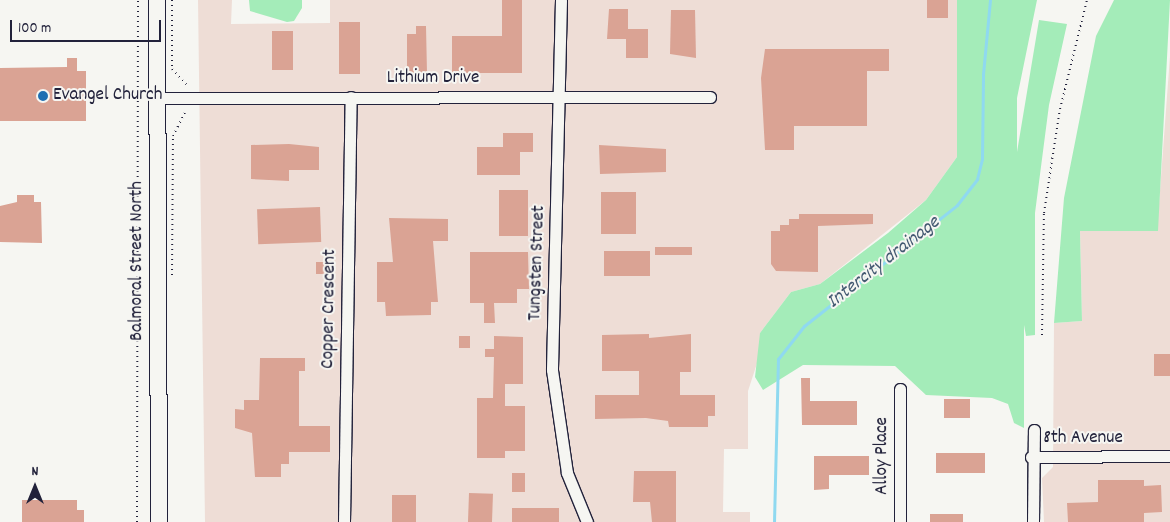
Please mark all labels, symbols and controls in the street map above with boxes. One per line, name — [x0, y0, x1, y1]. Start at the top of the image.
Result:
scale bar — [12, 10, 164, 42]
text: 100 m — [18, 18, 51, 40]
street label: Lithium Drive — [387, 68, 479, 90]
place label: Evangel Church — [53, 85, 162, 107]
marker: Evangel Church — [37, 90, 49, 102]
street label: Balmoral Street North — [127, 181, 149, 341]
street label: Tungsten Street — [525, 205, 551, 321]
water label: Intercity drainage — [823, 211, 945, 315]
street label: Copper Crescent — [318, 249, 342, 369]
street label: Alloy Place — [872, 417, 894, 495]
street label: 8th Avenue — [1043, 428, 1123, 450]
north arrow — [10, 462, 60, 512]
text: N — [32, 462, 38, 482]

